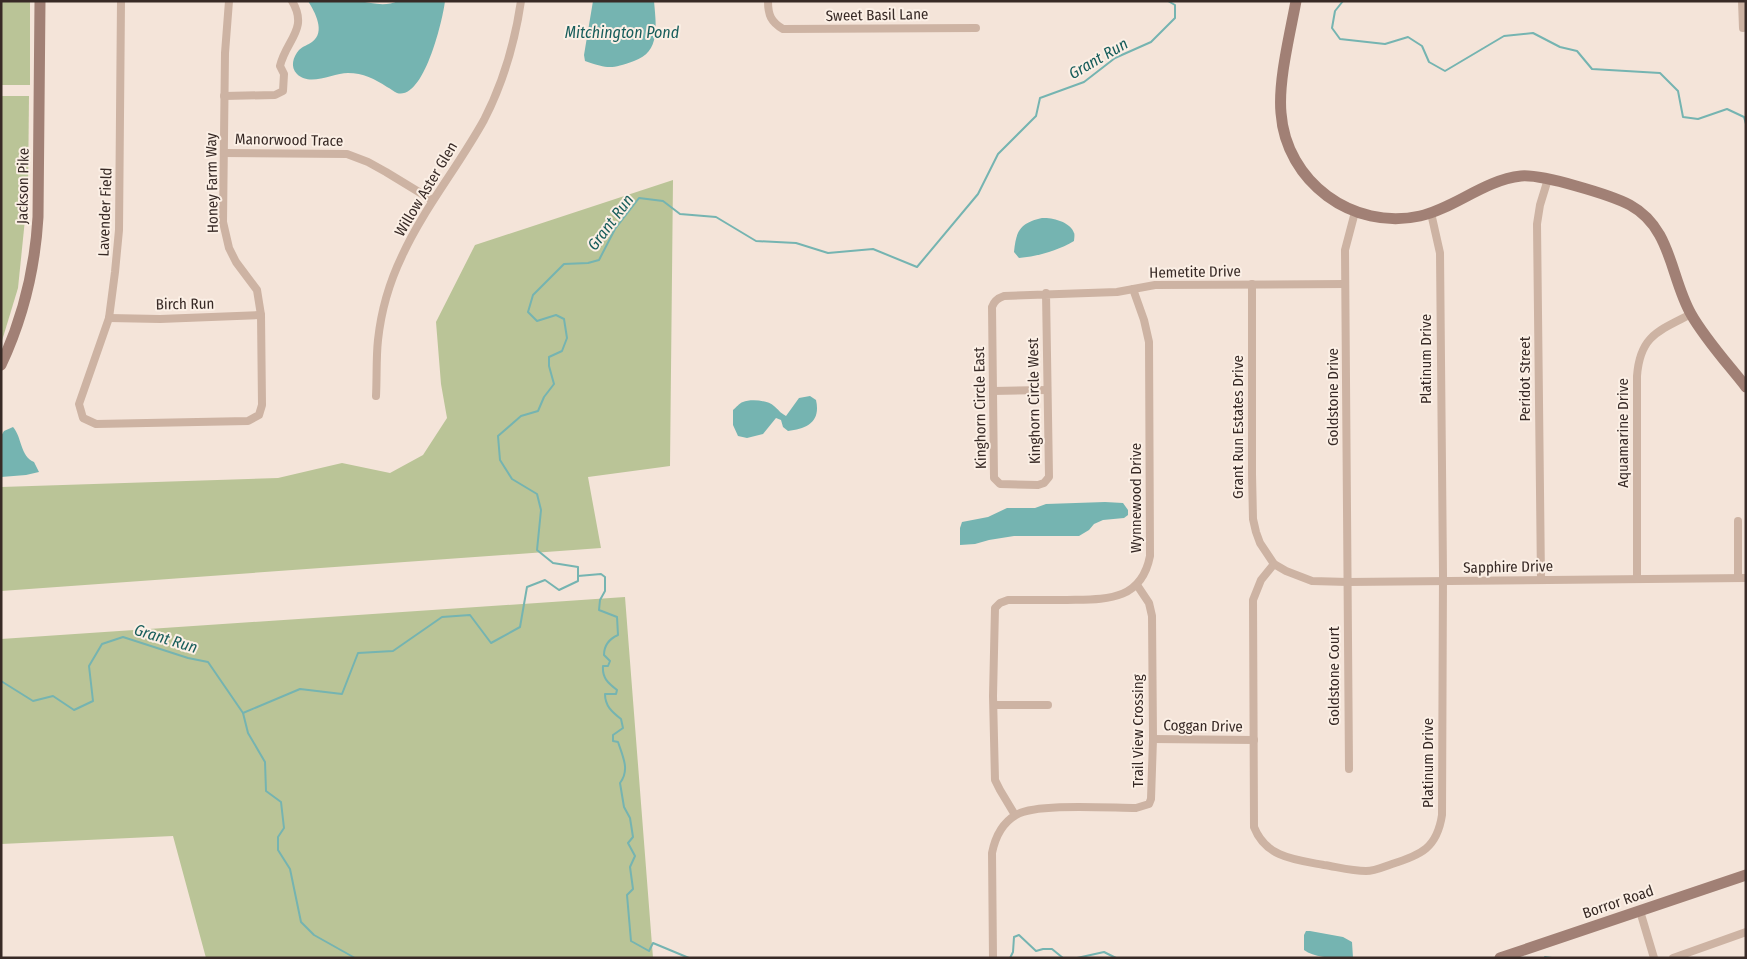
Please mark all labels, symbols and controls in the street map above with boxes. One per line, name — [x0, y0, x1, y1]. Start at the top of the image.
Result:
street label: Sweet Basil Lane — [825, 5, 929, 25]
water label: Mitchington Pond — [565, 23, 680, 42]
water label: Grant Run — [1065, 34, 1131, 83]
street label: Manorwood Trace — [235, 130, 343, 150]
street label: Honey Farm Way — [202, 132, 222, 233]
street label: Willow Aster Glen — [391, 138, 461, 240]
street label: Jackson Pike — [13, 148, 33, 224]
street label: Lavender Field — [94, 167, 116, 257]
water label: Grant Run — [583, 191, 638, 254]
street label: Hemetite Drive — [1149, 262, 1241, 282]
street label: Birch Run — [156, 294, 214, 314]
street label: Platinum Drive — [1417, 314, 1435, 404]
street label: Peridot Street — [1516, 336, 1534, 422]
street label: Kinghorn Circle West — [1024, 338, 1044, 464]
street label: Kinghorn Circle East — [970, 347, 990, 469]
street label: Goldstone Drive — [1324, 348, 1342, 446]
street label: Grant Run Estates Drive — [1229, 355, 1247, 499]
street label: Aquamarine Drive — [1614, 378, 1632, 488]
street label: Wynnewood Drive — [1127, 443, 1145, 553]
street label: Sapphire Drive — [1463, 557, 1553, 577]
water label: Grant Run — [132, 620, 200, 657]
street label: Goldstone Court — [1325, 626, 1343, 726]
street label: Trail View Crossing — [1129, 674, 1147, 788]
street label: Coggan Drive — [1163, 716, 1243, 736]
street label: Platinum Drive — [1419, 718, 1437, 808]
street label: Borror Road — [1580, 881, 1656, 923]

